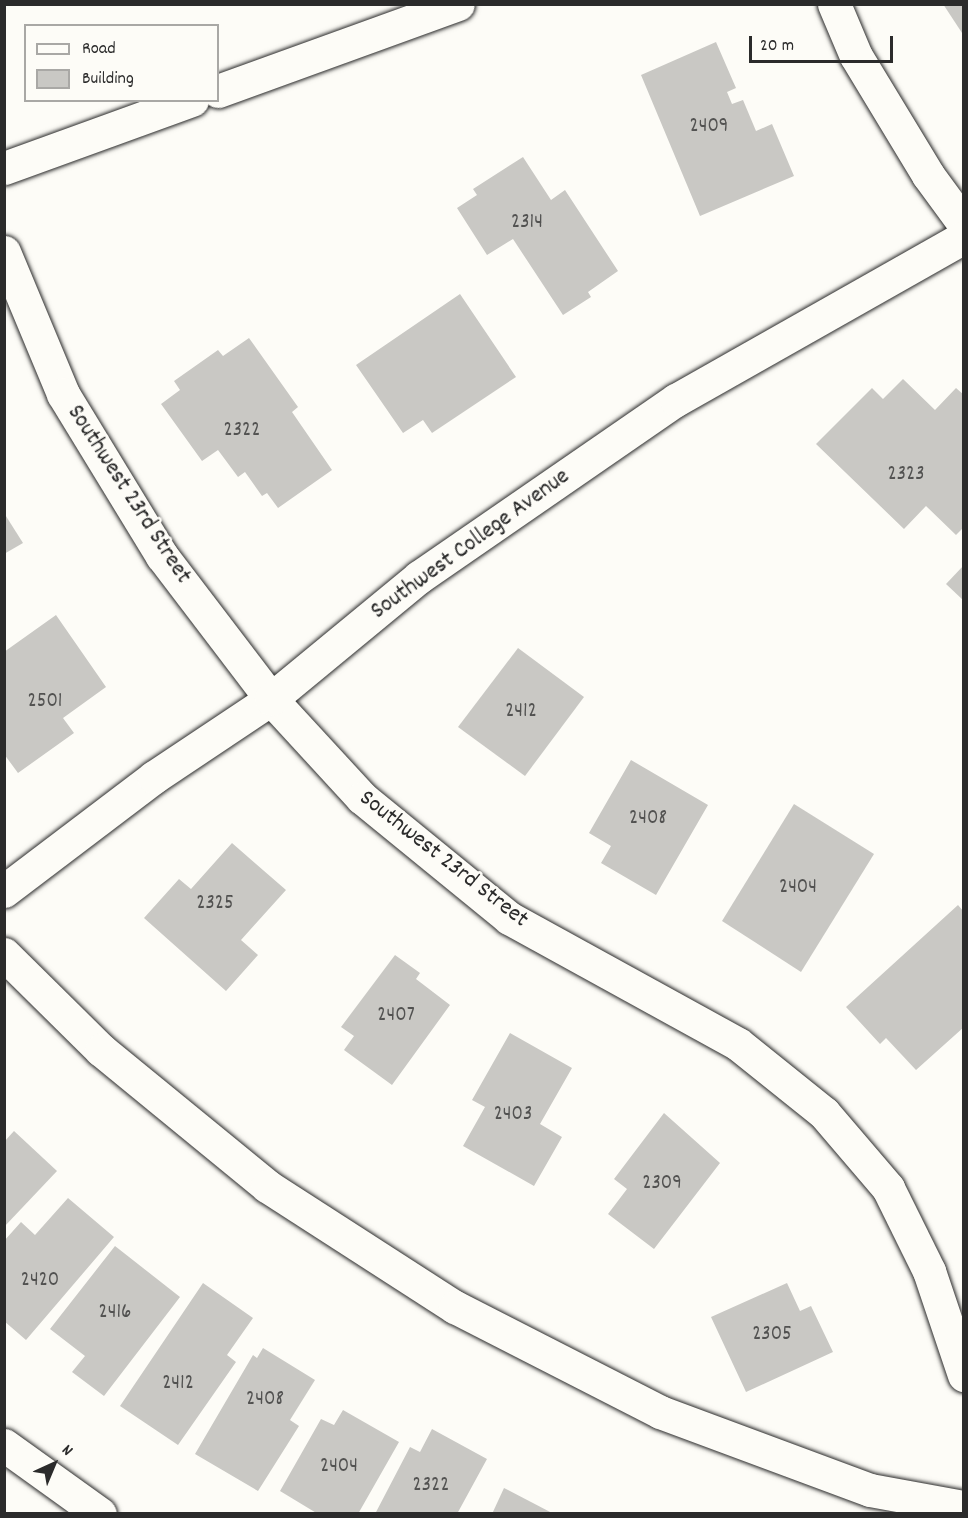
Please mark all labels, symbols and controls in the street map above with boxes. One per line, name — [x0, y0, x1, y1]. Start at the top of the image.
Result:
legend — [24, 24, 219, 102]
scale bar — [752, 24, 896, 62]
text: 20 m — [760, 34, 794, 59]
text: Road — [82, 37, 116, 62]
text: Building — [82, 67, 134, 92]
house number: 2409 — [690, 114, 728, 140]
house number: 2314 — [511, 210, 543, 236]
street label: Southwest 23rd Street — [60, 400, 196, 590]
house number: 2322 — [224, 418, 260, 444]
house number: 2323 — [887, 462, 925, 488]
street label: Southwest College Avenue — [366, 463, 576, 627]
house number: 2501 — [28, 689, 62, 715]
house number: 2412 — [505, 699, 537, 725]
street label: Southwest 23rd Street — [353, 785, 533, 935]
house number: 2408 — [629, 806, 667, 832]
house number: 2404 — [779, 875, 817, 901]
house number: 2325 — [196, 891, 234, 917]
house number: 2407 — [377, 1003, 415, 1029]
house number: 2403 — [494, 1102, 532, 1128]
house number: 2309 — [642, 1171, 682, 1197]
house number: 2420 — [21, 1268, 59, 1294]
house number: 2416 — [99, 1300, 131, 1326]
house number: 2305 — [752, 1322, 792, 1348]
house number: 2412 — [162, 1371, 194, 1397]
house number: 2408 — [246, 1387, 284, 1413]
north arrow — [24, 1434, 84, 1494]
text: N — [56, 1440, 78, 1462]
house number: 2404 — [320, 1454, 358, 1480]
house number: 2322 — [413, 1473, 449, 1499]

